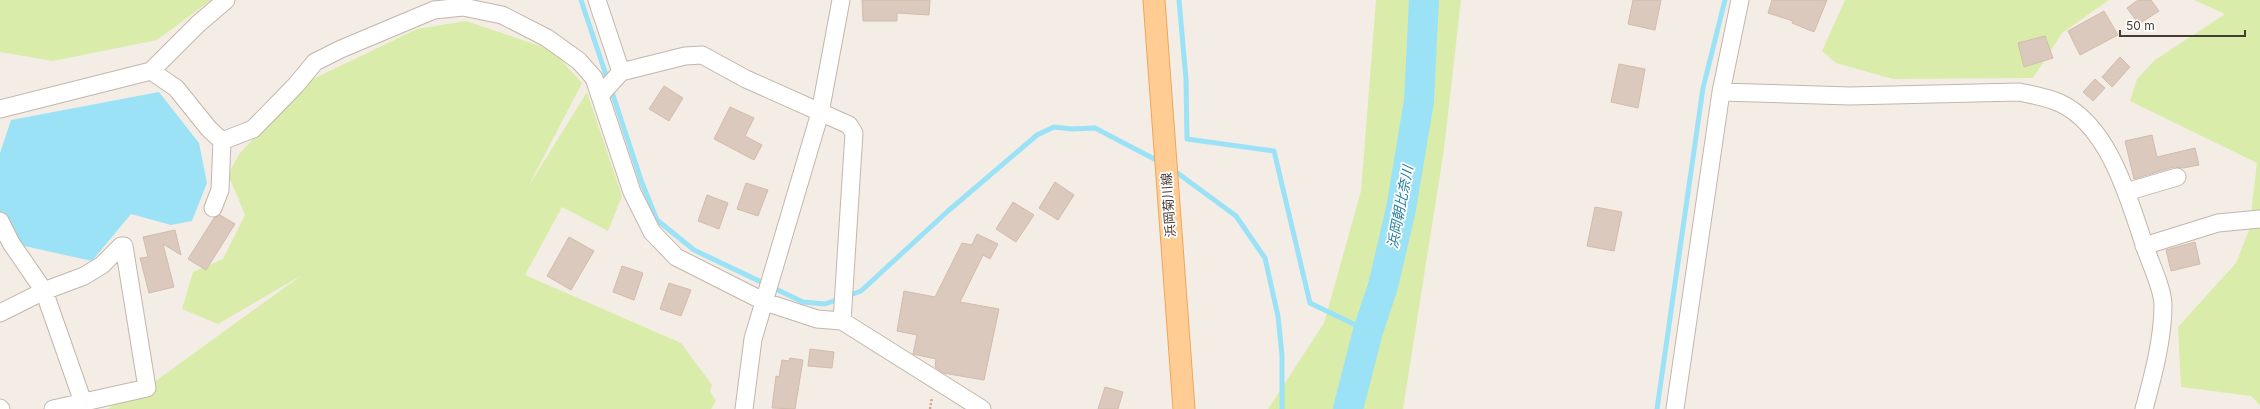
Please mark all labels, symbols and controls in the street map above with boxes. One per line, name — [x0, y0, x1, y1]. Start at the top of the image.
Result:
scale bar — [2120, 12, 2245, 38]
text: 50 m — [2126, 18, 2155, 33]
water label: 浜岡朝比奈川 — [1383, 162, 1416, 250]
street label: 浜岡菊川線 — [1158, 172, 1178, 238]

